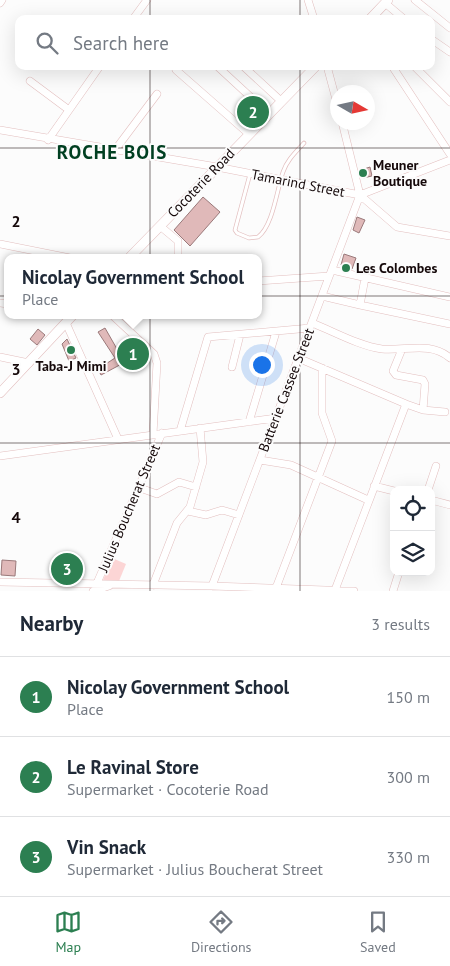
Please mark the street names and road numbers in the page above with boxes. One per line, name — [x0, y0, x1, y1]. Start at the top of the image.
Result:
street label: Cocoterie Road — [164, 145, 238, 221]
street label: Tamarind Street — [250, 165, 346, 201]
street label: Batterie Cassee Street — [254, 325, 318, 454]
street label: Julius Boucherat Street — [94, 441, 164, 575]

